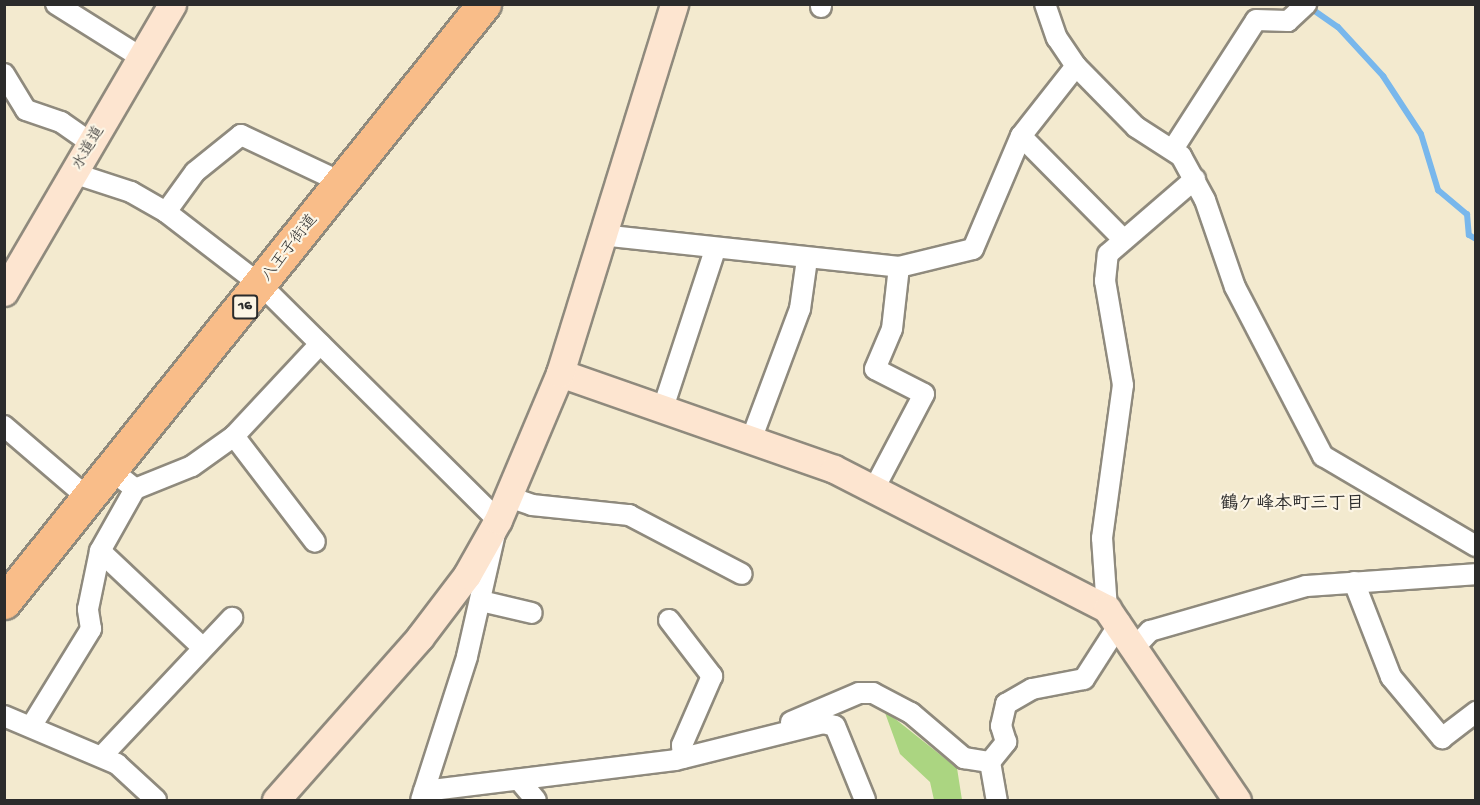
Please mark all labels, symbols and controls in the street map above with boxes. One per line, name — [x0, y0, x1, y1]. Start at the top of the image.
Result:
street label: 水道道 — [70, 123, 110, 175]
street label: 八王子街道 — [259, 212, 323, 286]
road number: 16 — [232, 295, 258, 319]
district label: 鶴ケ峰本町三丁目 — [1220, 494, 1364, 516]

